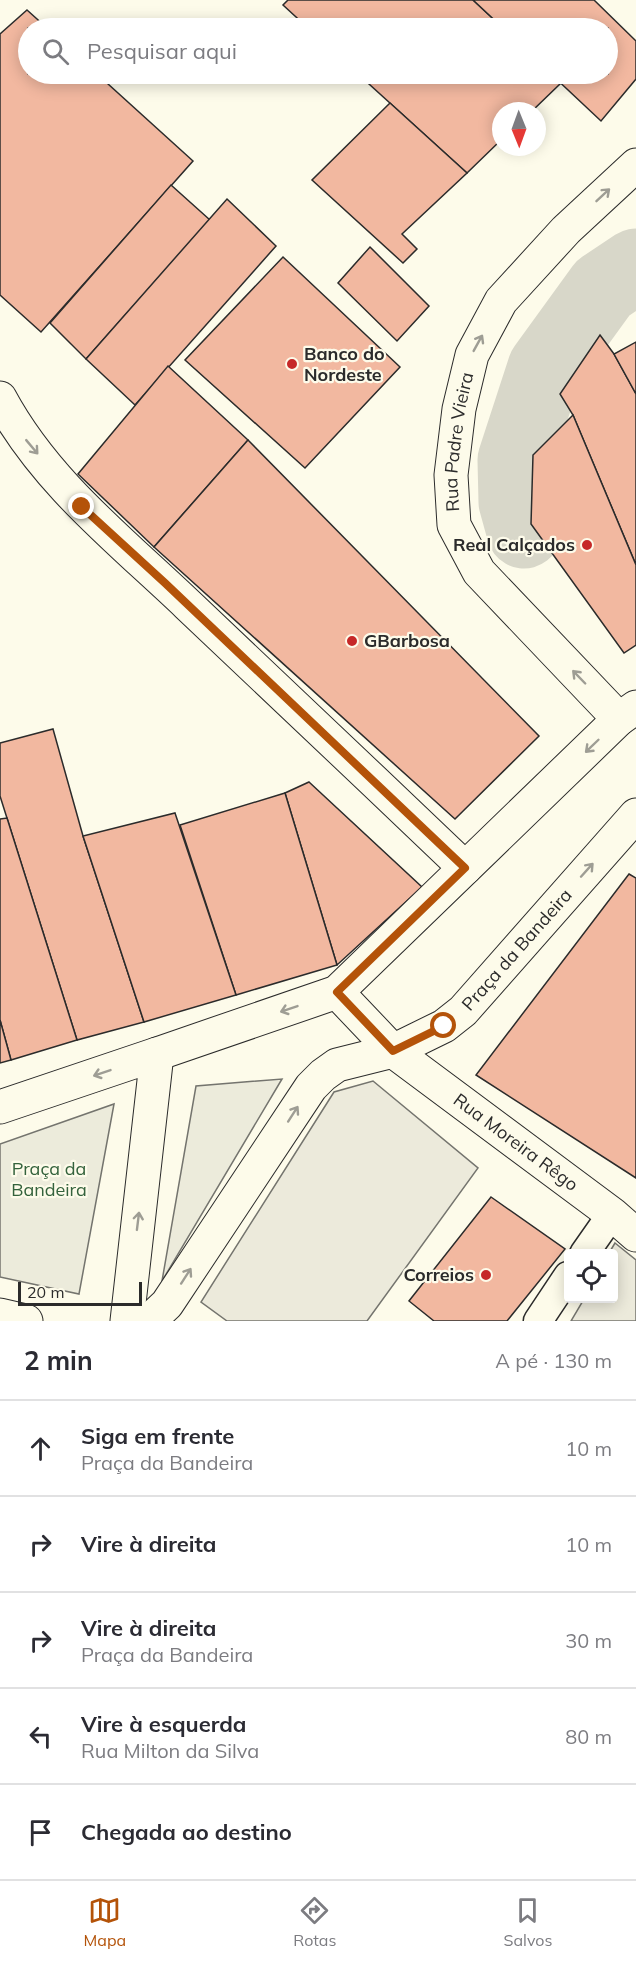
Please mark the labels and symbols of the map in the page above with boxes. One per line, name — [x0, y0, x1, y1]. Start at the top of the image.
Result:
north arrow — [492, 102, 546, 156]
one-way arrow — [596, 188, 611, 203]
one-way arrow — [472, 335, 484, 352]
place label: Banco do Nordeste — [304, 342, 385, 386]
marker: Banco do Nordeste — [285, 357, 299, 371]
street label: Rua Padre Vieira — [439, 370, 478, 512]
one-way arrow — [25, 439, 39, 454]
route end — [68, 493, 94, 519]
place label: Real Calçados — [453, 533, 575, 556]
marker: Real Calçados — [580, 538, 594, 552]
place label: GBarbosa — [364, 629, 450, 652]
marker: GBarbosa — [345, 634, 359, 648]
one-way arrow — [572, 670, 586, 685]
one-way arrow — [584, 738, 599, 753]
one-way arrow — [580, 863, 594, 878]
street label: Praça da Bandeira — [457, 884, 577, 1015]
one-way arrow — [280, 1004, 299, 1015]
route start — [430, 1012, 456, 1038]
one-way arrow — [93, 1068, 112, 1079]
street label: Rua Moreira Rêgo — [449, 1088, 583, 1196]
one-way arrow — [287, 1106, 299, 1122]
park label: Praça da Bandeira — [11, 1157, 87, 1201]
one-way arrow — [133, 1212, 144, 1232]
place label: Correios — [403, 1263, 474, 1286]
marker: Correios — [479, 1268, 493, 1282]
one-way arrow — [180, 1269, 192, 1285]
scale bar — [18, 1279, 142, 1306]

